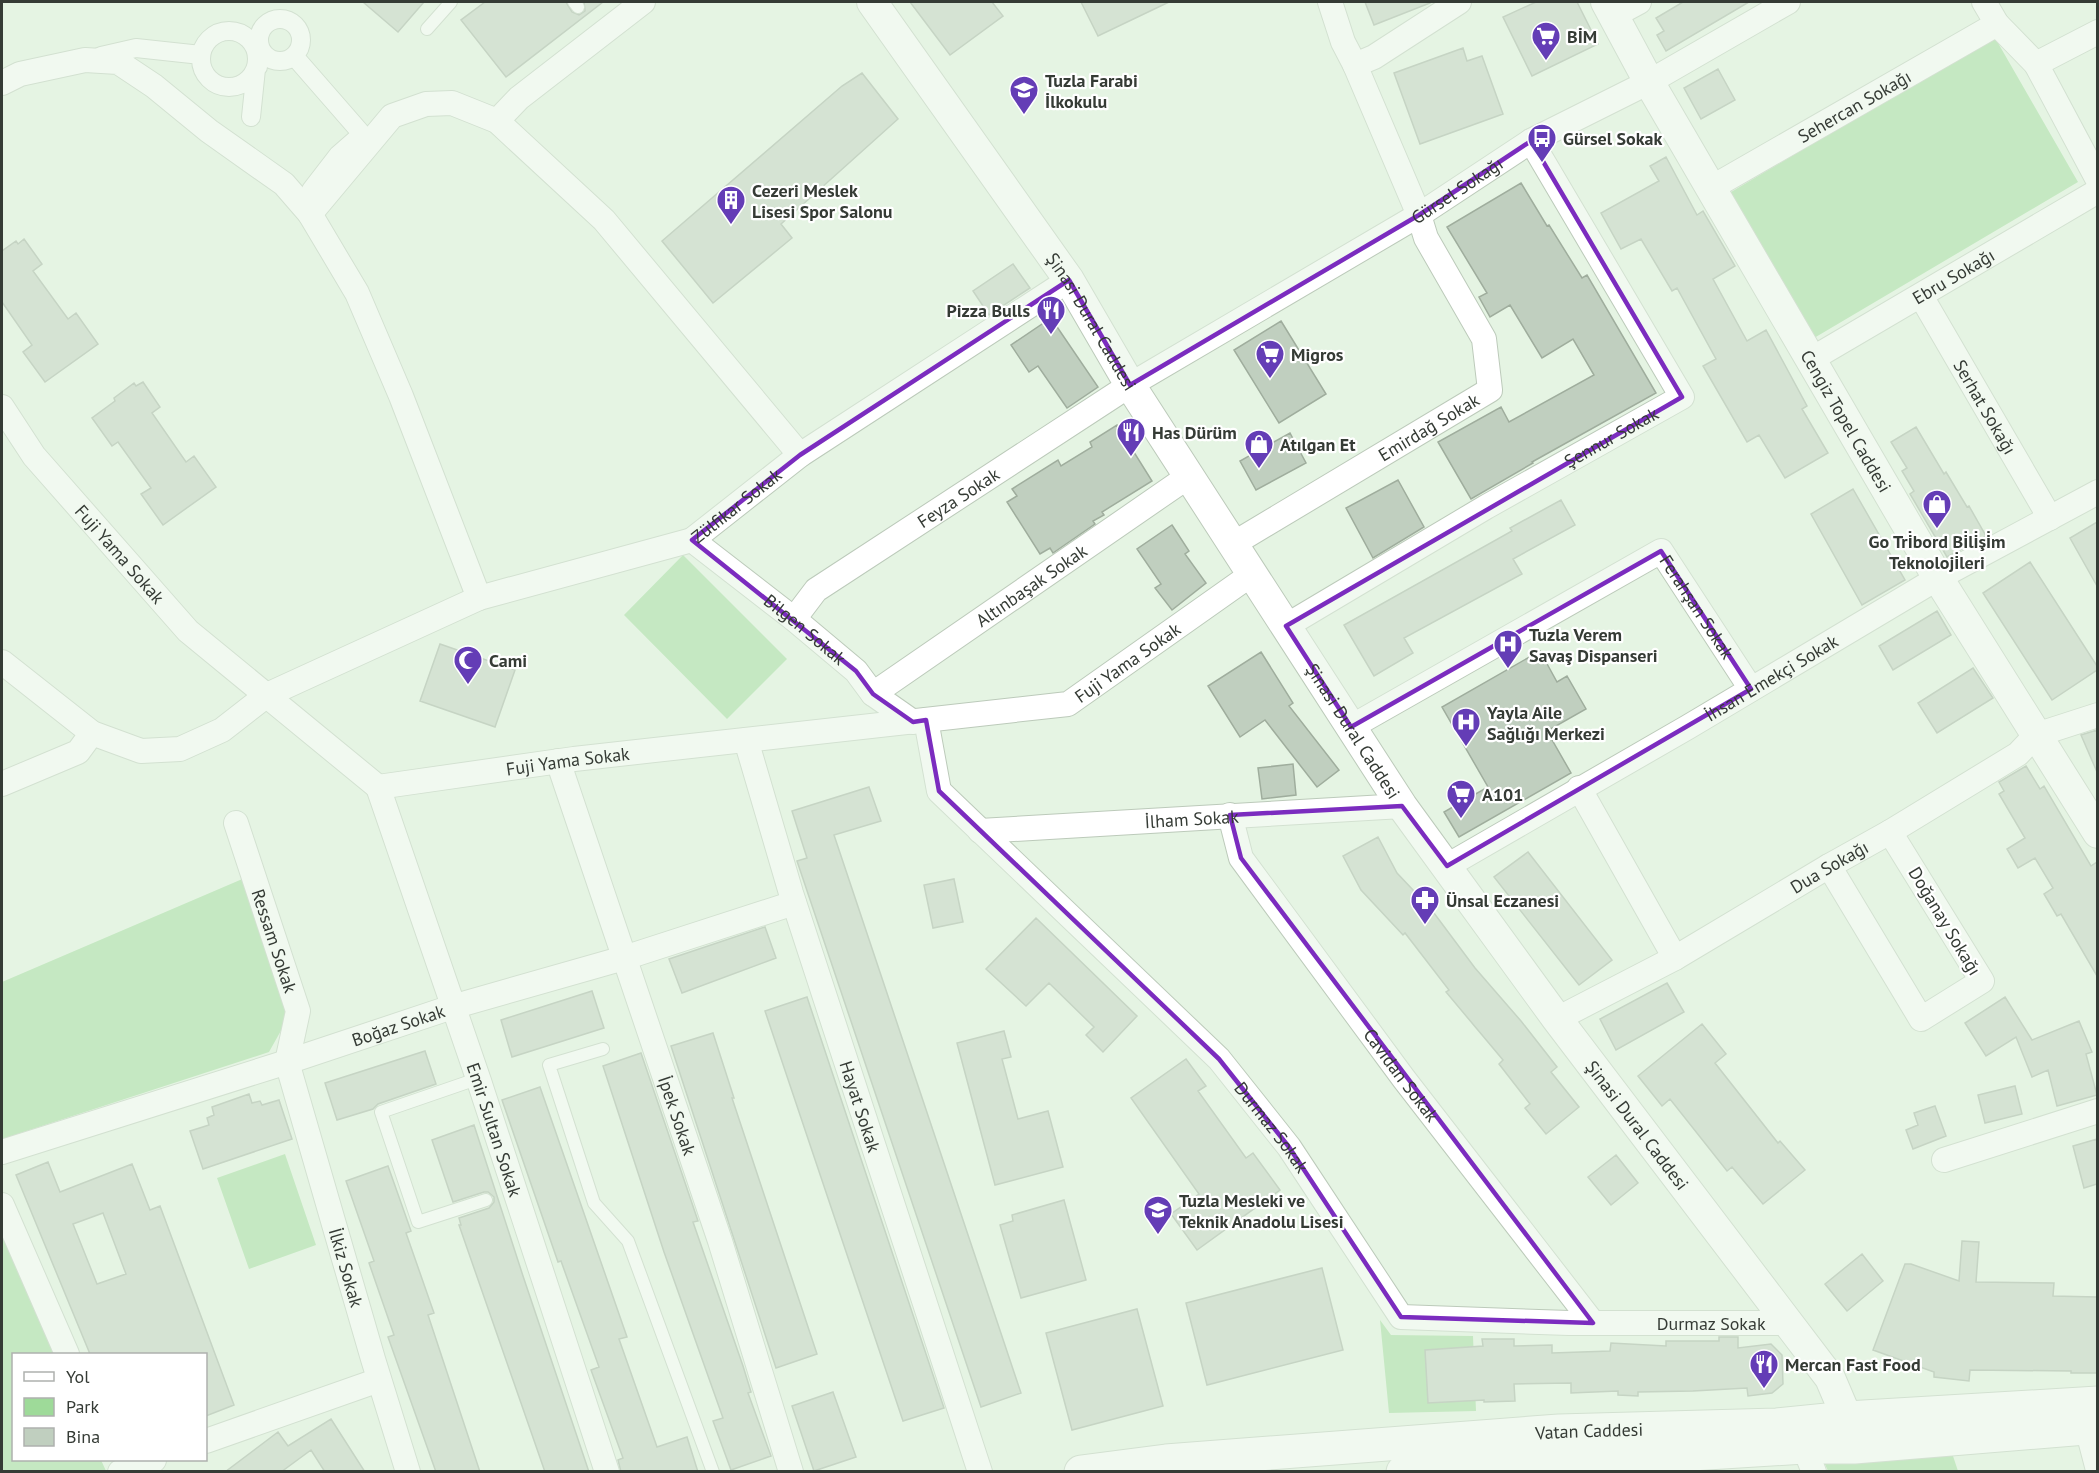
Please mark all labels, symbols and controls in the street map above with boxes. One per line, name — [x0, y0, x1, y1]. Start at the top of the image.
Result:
supermarket icon: BİM — [1530, 20, 1562, 62]
place label: BİM — [1567, 25, 1597, 48]
street label: Sehercan Sokağı — [1793, 64, 1915, 147]
place label: Tuzla Farabi İlkokulu — [1045, 69, 1138, 113]
school or university icon: Tuzla Farabi İlkokulu — [1008, 74, 1040, 116]
bus stop icon: Gürsel Sokak — [1526, 122, 1558, 164]
place label: Gürsel Sokak — [1563, 127, 1663, 150]
street label: Gürsel Sokağı — [1407, 151, 1507, 229]
place label: Cezeri Meslek Lisesi Spor Salonu — [752, 179, 893, 223]
building icon: Cezeri Meslek Lisesi Spor Salonu — [715, 184, 747, 226]
street label: Ebru Sokağı — [1908, 243, 1998, 309]
street label: Şinasi Dural Caddesi — [1042, 248, 1142, 395]
restaurant icon: Pizza Bulls — [1035, 294, 1067, 336]
place label: Pizza Bulls — [946, 299, 1030, 322]
supermarket icon: Migros — [1254, 338, 1286, 380]
place label: Migros — [1291, 343, 1344, 366]
street label: Cengiz Topel Caddesi — [1796, 345, 1897, 496]
street label: Serhat Sokağı — [1949, 355, 2022, 458]
street label: Emirdağ Sokak — [1374, 388, 1484, 466]
street label: Şennur Sokak — [1560, 401, 1662, 472]
restaurant icon: Has Dürüm — [1115, 416, 1147, 458]
place label: Has Dürüm — [1152, 421, 1237, 444]
shop icon: Atılgan Et — [1243, 428, 1275, 470]
place label: Atılgan Et — [1280, 433, 1356, 456]
street label: Zülfikar Sokak — [686, 462, 786, 548]
street label: Feyza Sokak — [913, 462, 1004, 532]
shop icon: Go Tri̇bord Bi̇li̇şi̇m Teknoloji̇leri — [1921, 488, 1953, 530]
street label: Fuji Yama Sokak — [70, 500, 170, 609]
place label: Go Tri̇bord Bi̇li̇şi̇m Teknoloji̇leri — [1868, 530, 2006, 574]
street label: Altınbaşak Sokak — [971, 538, 1091, 631]
street label: Ferahşan Sokak — [1655, 550, 1740, 664]
street label: Bilgen Sokak — [759, 589, 851, 670]
street label: Fuji Yama Sokak — [1070, 617, 1185, 707]
place label: Tuzla Verem Savaş Dispanseri — [1529, 623, 1658, 667]
hospital icon: Tuzla Verem Savaş Dispanseri — [1492, 628, 1524, 670]
street label: İhsan Emekçi Sokak — [1700, 629, 1842, 726]
mosque icon: Cami — [452, 644, 484, 686]
place label: Cami — [489, 649, 527, 672]
street label: Şinasi Dural Caddesi — [1301, 659, 1406, 803]
place label: Yayla Aile Sağlığı Merkezi — [1486, 701, 1605, 745]
hospital icon: Yayla Aile Sağlığı Merkezi — [1450, 706, 1482, 748]
street label: Fuji Yama Sokak — [504, 741, 631, 780]
supermarket icon: A101 — [1445, 778, 1477, 820]
place label: A101 — [1482, 783, 1524, 806]
street label: İlham Sokak — [1144, 804, 1240, 833]
street label: Dua Sokağı — [1786, 835, 1872, 898]
street label: Doğanay Sokağı — [1904, 863, 1986, 979]
pharmacy icon: Ünsal Eczanesi — [1409, 884, 1441, 926]
street label: Ressam Sokak — [247, 886, 303, 996]
place label: Ünsal Eczanesi — [1446, 889, 1559, 912]
street label: Boğaz Sokak — [349, 999, 448, 1051]
street label: Cavidan Sokak — [1359, 1023, 1444, 1126]
street label: Şinasi Dural Caddesi — [1581, 1056, 1694, 1194]
street label: Hayat Sokak — [835, 1058, 886, 1155]
street label: Emir Sultan Sokak — [462, 1060, 528, 1200]
street label: İpek Sokak — [654, 1073, 702, 1158]
street label: Durmaz Sokak — [1230, 1077, 1314, 1177]
place label: Tuzla Mesleki ve Teknik Anadolu Lisesi — [1179, 1189, 1343, 1233]
school or university icon: Tuzla Mesleki ve Teknik Anadolu Lisesi — [1142, 1194, 1174, 1236]
street label: İlkiz Sokak — [324, 1225, 369, 1310]
street label: Durmaz Sokak — [1657, 1312, 1766, 1335]
restaurant icon: Mercan Fast Food — [1748, 1348, 1780, 1390]
legend — [12, 1353, 207, 1461]
place label: Mercan Fast Food — [1785, 1353, 1921, 1376]
text: Yol — [66, 1365, 90, 1388]
text: Park — [66, 1395, 99, 1418]
street label: Vatan Caddesi — [1533, 1417, 1643, 1444]
text: Bina — [66, 1425, 100, 1448]

